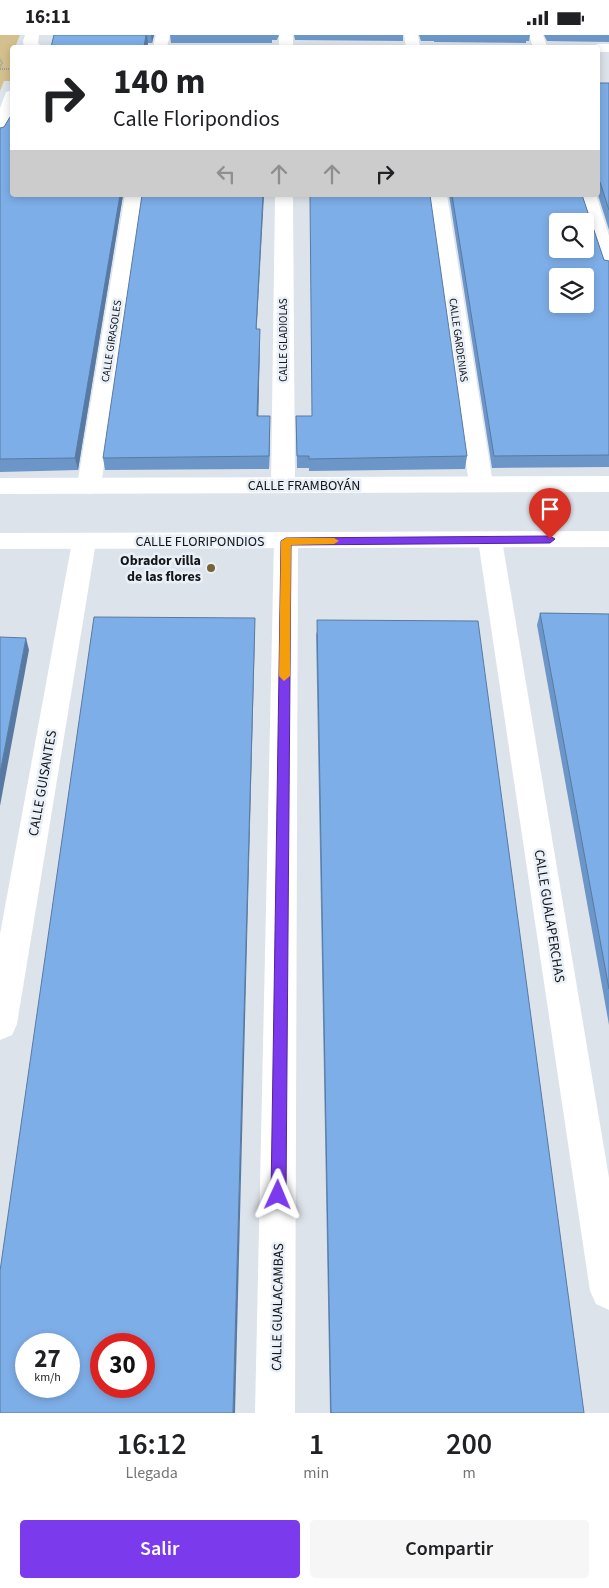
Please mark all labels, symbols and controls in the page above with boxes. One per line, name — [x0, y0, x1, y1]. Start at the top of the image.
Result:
text: 16:11 — [25, 4, 71, 31]
text: 140 m — [113, 57, 205, 107]
icon: right — [30, 65, 95, 130]
text: Calle Floripondios — [113, 103, 280, 135]
icon: left — [212, 160, 240, 188]
icon: ahead — [265, 160, 293, 188]
icon: ahead — [318, 160, 346, 188]
icon: right — [371, 160, 399, 188]
map controls — [549, 213, 594, 313]
button: search — [549, 213, 594, 258]
button: layers — [549, 268, 594, 313]
street label: CALLE GARDENIAS — [445, 297, 472, 383]
street label: CALLE GLADIOLAS — [276, 298, 291, 382]
street label: CALLE GIRASOLES — [98, 299, 125, 383]
street label: CALLE FRAMBOYÁN — [248, 476, 360, 496]
pin — [529, 488, 571, 539]
icon: arrive — [536, 495, 564, 523]
street label: CALLE FLORIPONDIOS — [135, 532, 265, 552]
place label: Obrador villa de las flores — [120, 551, 201, 587]
marker: Obrador villa de las flores — [205, 562, 217, 574]
street label: CALLE GUISANTES — [24, 729, 62, 838]
street label: CALLE GUALAPERCHAS — [529, 848, 569, 984]
position arrow — [251, 1168, 303, 1220]
street label: CALLE GUALACAMBAS — [267, 1243, 289, 1371]
speed limit sign: 30 — [90, 1333, 155, 1398]
text: 27 — [34, 1341, 61, 1377]
text: km/h — [34, 1369, 61, 1386]
text: 16:12 — [117, 1423, 187, 1466]
text: 1 — [309, 1423, 324, 1466]
text: 200 — [446, 1423, 492, 1466]
text: Llegada — [125, 1462, 178, 1484]
text: min — [303, 1462, 329, 1484]
text: m — [463, 1462, 476, 1484]
button: Salir — [20, 1520, 300, 1578]
button: Compartir — [310, 1520, 589, 1578]

